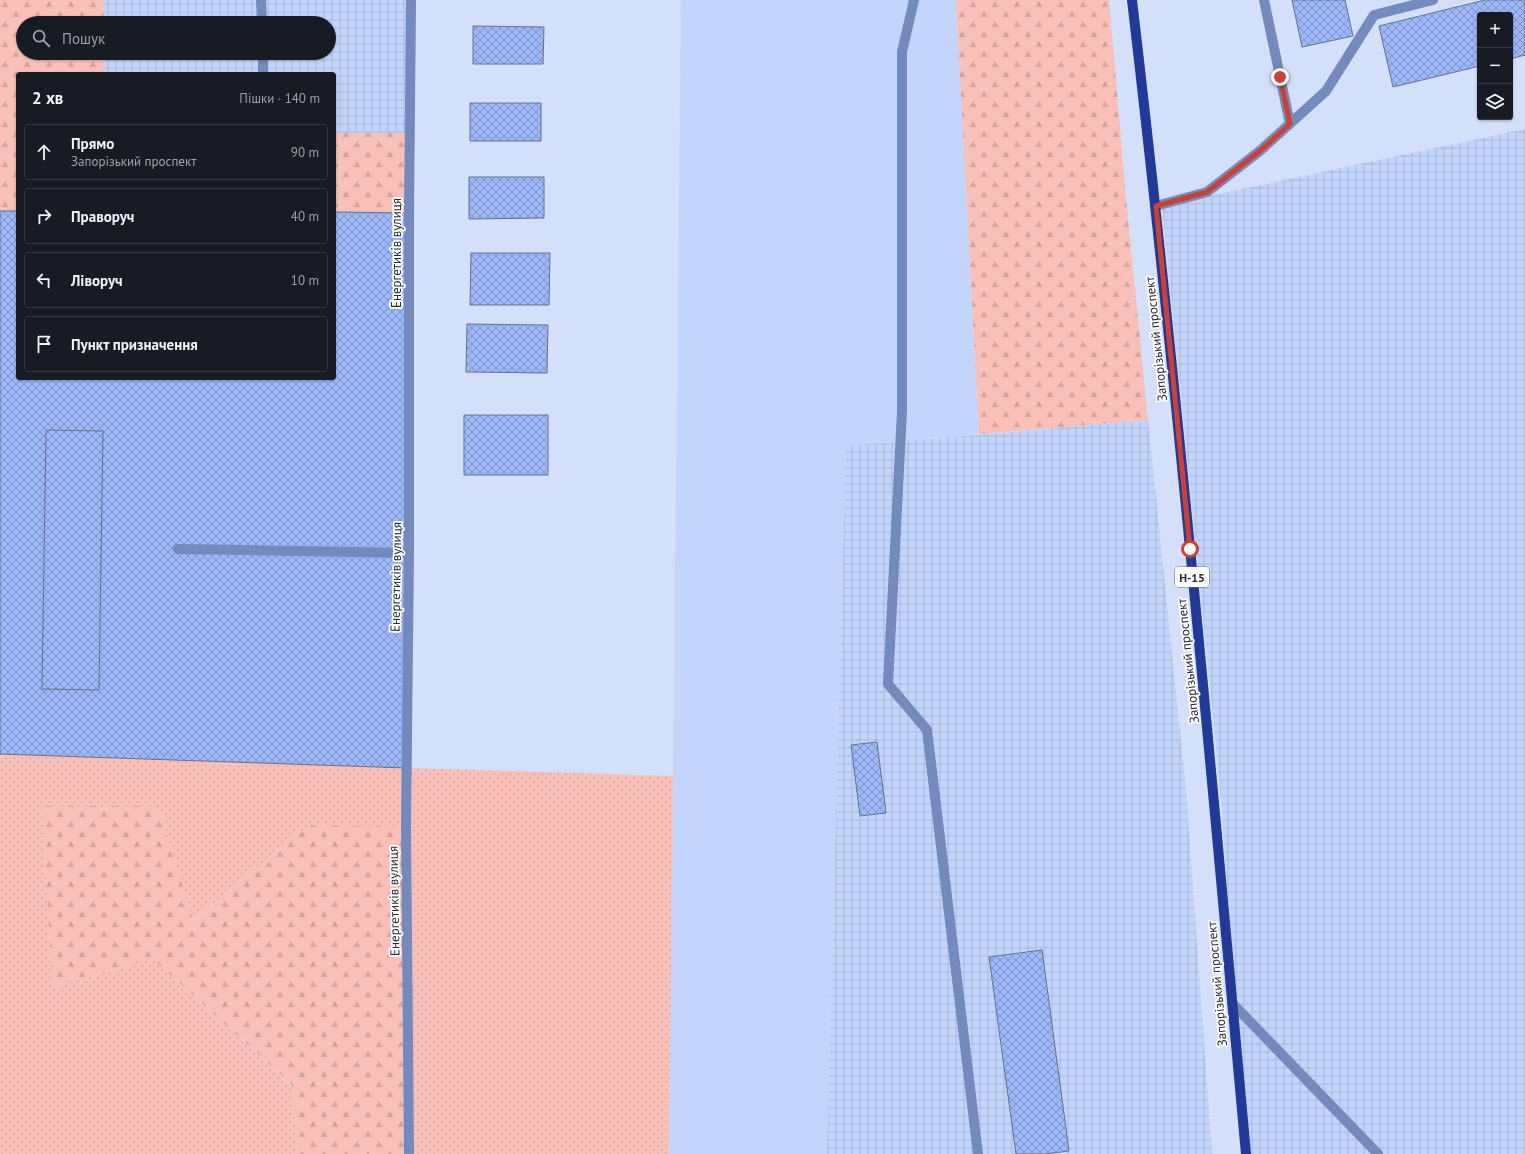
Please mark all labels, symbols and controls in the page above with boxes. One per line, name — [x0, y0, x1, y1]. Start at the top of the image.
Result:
map controls — [1477, 12, 1513, 120]
button: + — [1477, 12, 1513, 48]
search box — [16, 16, 336, 60]
icon: search — [30, 27, 52, 49]
text: Пошук — [62, 29, 105, 48]
button: − — [1477, 48, 1513, 84]
route end — [1271, 68, 1289, 86]
button: layers — [1477, 84, 1513, 120]
text: 2 хв — [32, 87, 63, 109]
text: Пішки · 140 m — [239, 90, 320, 107]
text: Прямо — [71, 134, 114, 153]
icon: ahead — [33, 141, 55, 163]
text: 90 m — [291, 144, 319, 161]
text: Запорізький проспект — [71, 153, 196, 170]
street label: Енергетиків вулиця — [388, 198, 405, 308]
icon: right — [33, 205, 55, 227]
text: Праворуч — [71, 207, 134, 226]
text: 40 m — [291, 208, 319, 225]
icon: left — [33, 269, 55, 291]
text: Ліворуч — [71, 271, 123, 290]
text: 10 m — [291, 272, 319, 289]
street label: Запорізький проспект — [1141, 275, 1171, 402]
icon: arrive — [33, 333, 55, 355]
text: Пункт призначення — [71, 335, 198, 354]
street label: Енергетиків вулиця — [387, 522, 405, 632]
route start — [1181, 540, 1199, 558]
road number: Н-15 — [1175, 567, 1209, 587]
street label: Запорізький проспект — [1173, 597, 1203, 724]
street label: Енергетиків вулиця — [385, 846, 403, 956]
street label: Запорізький проспект — [1203, 920, 1231, 1047]

